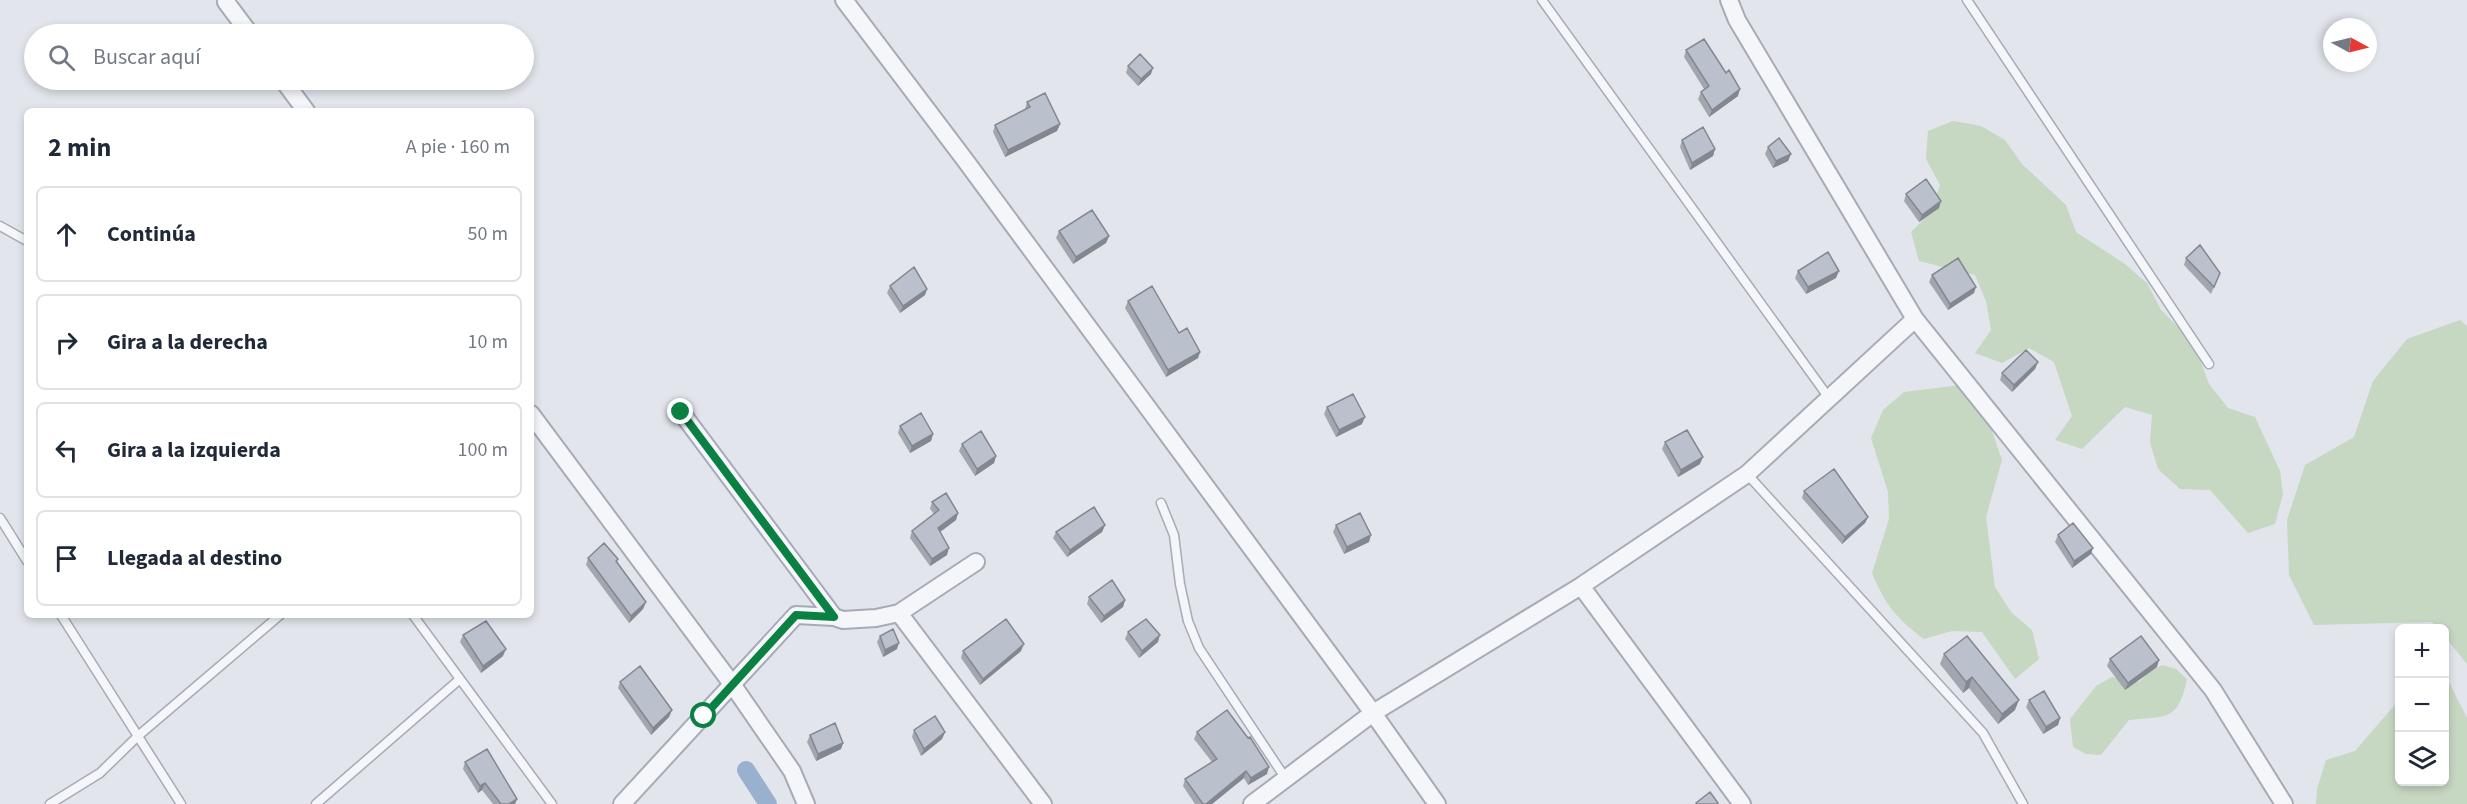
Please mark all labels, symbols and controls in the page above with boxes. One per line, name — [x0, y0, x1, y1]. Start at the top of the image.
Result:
north arrow — [2323, 18, 2377, 72]
search box — [24, 24, 534, 90]
icon: search — [45, 41, 78, 74]
text: Buscar aquí — [93, 41, 201, 73]
text: 2 min — [48, 129, 111, 166]
text: A pie · 160 m — [406, 133, 510, 161]
icon: ahead — [50, 218, 83, 251]
text: Continúa — [107, 218, 196, 250]
text: 50 m — [468, 220, 508, 248]
icon: right — [50, 326, 83, 359]
text: Gira a la derecha — [107, 326, 268, 358]
text: 10 m — [468, 328, 508, 356]
route end — [667, 398, 693, 424]
icon: left — [50, 434, 83, 467]
text: Gira a la izquierda — [107, 434, 281, 466]
text: 100 m — [458, 436, 508, 464]
icon: arrive — [50, 542, 83, 575]
text: Llegada al destino — [107, 542, 282, 574]
map controls — [2395, 624, 2449, 786]
button: + — [2395, 624, 2449, 678]
button: − — [2395, 678, 2449, 732]
route start — [690, 702, 716, 728]
button: layers — [2395, 732, 2449, 786]

